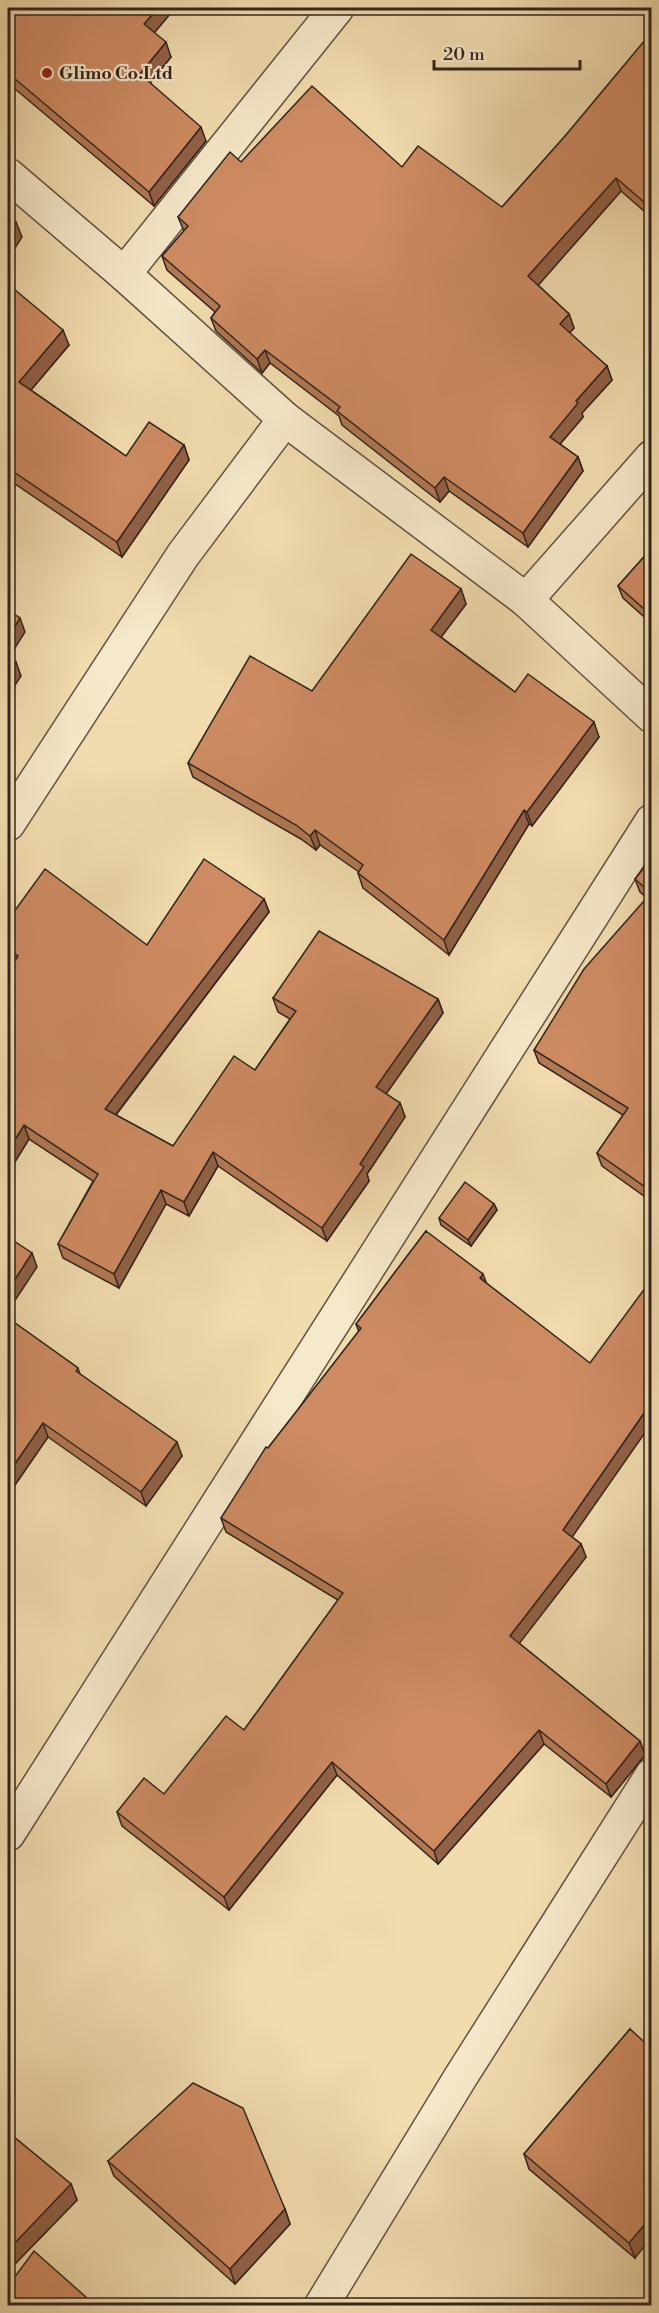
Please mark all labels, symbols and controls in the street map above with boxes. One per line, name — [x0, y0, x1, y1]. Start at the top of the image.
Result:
scale bar — [434, 33, 580, 71]
text: 20 m — [443, 43, 485, 66]
place label: Glimo Co.Ltd — [59, 62, 173, 85]
marker: Glimo Co.Ltd — [40, 66, 54, 80]

